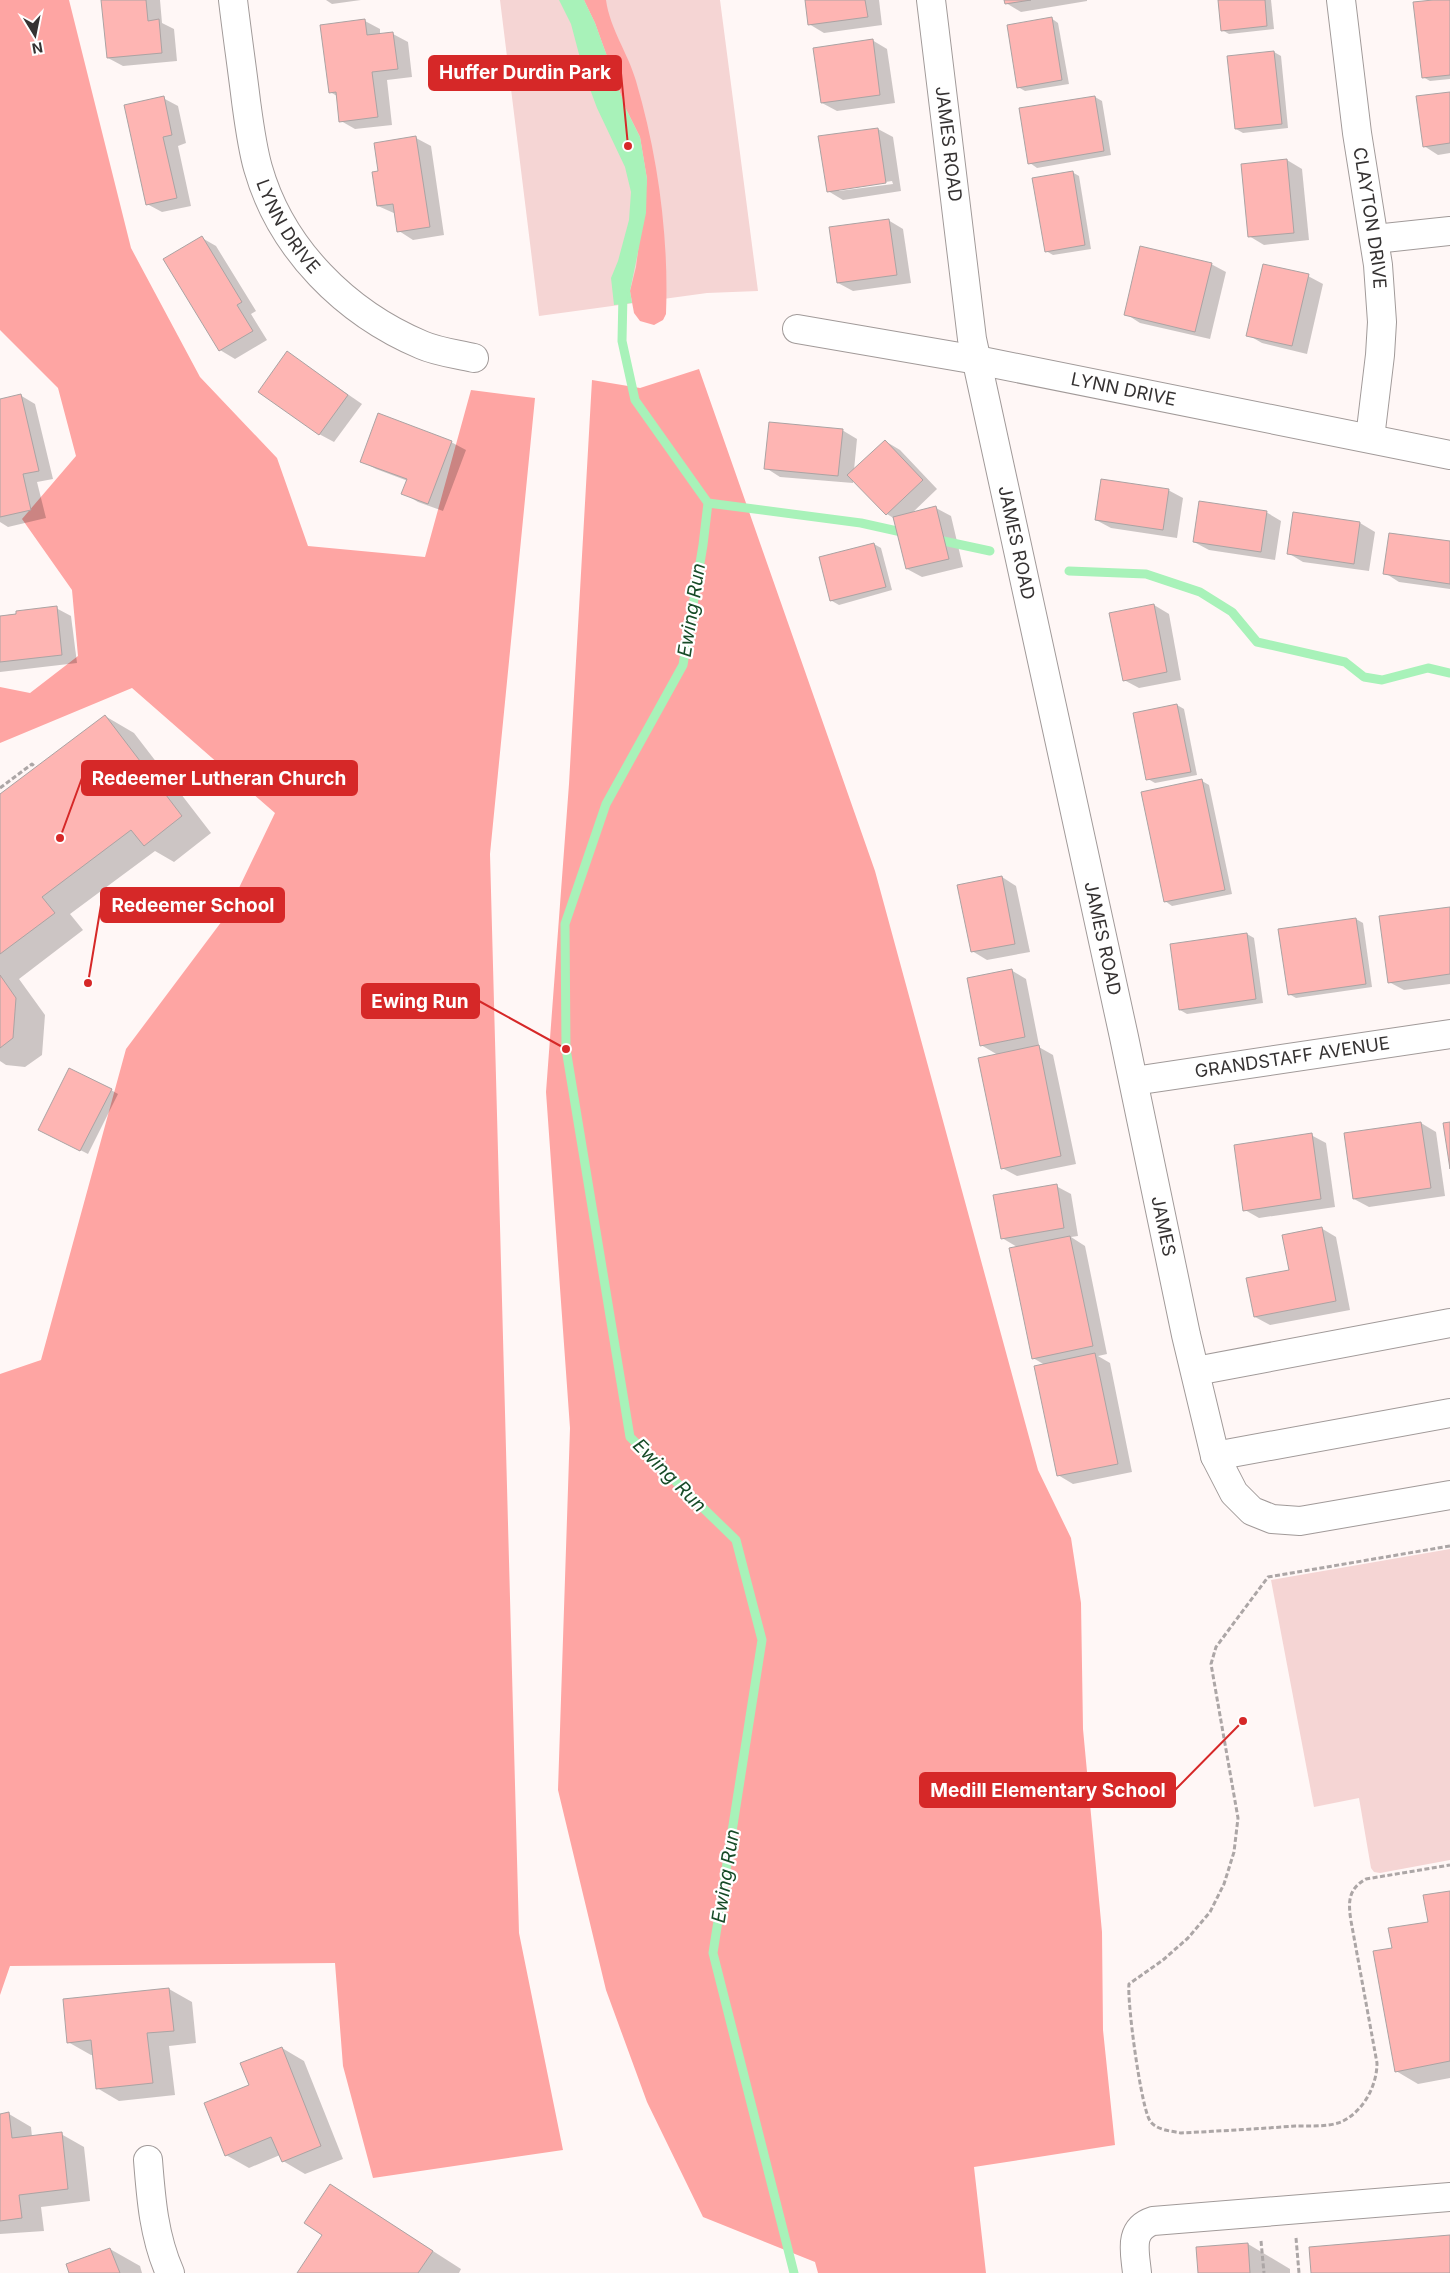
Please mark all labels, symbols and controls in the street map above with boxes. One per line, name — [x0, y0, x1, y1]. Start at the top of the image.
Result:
north arrow — [10, 10, 60, 60]
text: N — [31, 39, 44, 58]
callout: Huffer Durdin Park — [429, 56, 621, 90]
text: Huffer Durdin Park — [439, 61, 611, 84]
street label: JAMES ROAD — [932, 85, 966, 203]
street label: CLAYTON DRIVE — [1349, 146, 1391, 290]
street label: LYNN DRIVE — [252, 176, 325, 278]
street label: LYNN DRIVE — [1069, 368, 1178, 410]
street label: JAMES ROAD — [994, 484, 1039, 602]
water label: Ewing Run — [673, 562, 710, 659]
callout: Redeemer Lutheran Church — [82, 761, 357, 795]
text: Redeemer Lutheran Church — [92, 767, 346, 790]
street label: JAMES ROAD — [1080, 879, 1126, 997]
callout: Redeemer School — [101, 888, 284, 922]
text: Redeemer School — [112, 894, 274, 917]
callout: Ewing Run — [362, 984, 479, 1018]
text: Ewing Run — [371, 990, 469, 1013]
street label: GRANDSTAFF AVENUE — [1193, 1032, 1391, 1082]
street label: JAMES — [1147, 1194, 1180, 1258]
water label: Ewing Run — [628, 1434, 711, 1517]
callout: Medill Elementary School — [920, 1773, 1175, 1807]
text: Medill Elementary School — [930, 1779, 1166, 1802]
water label: Ewing Run — [707, 1828, 744, 1925]

